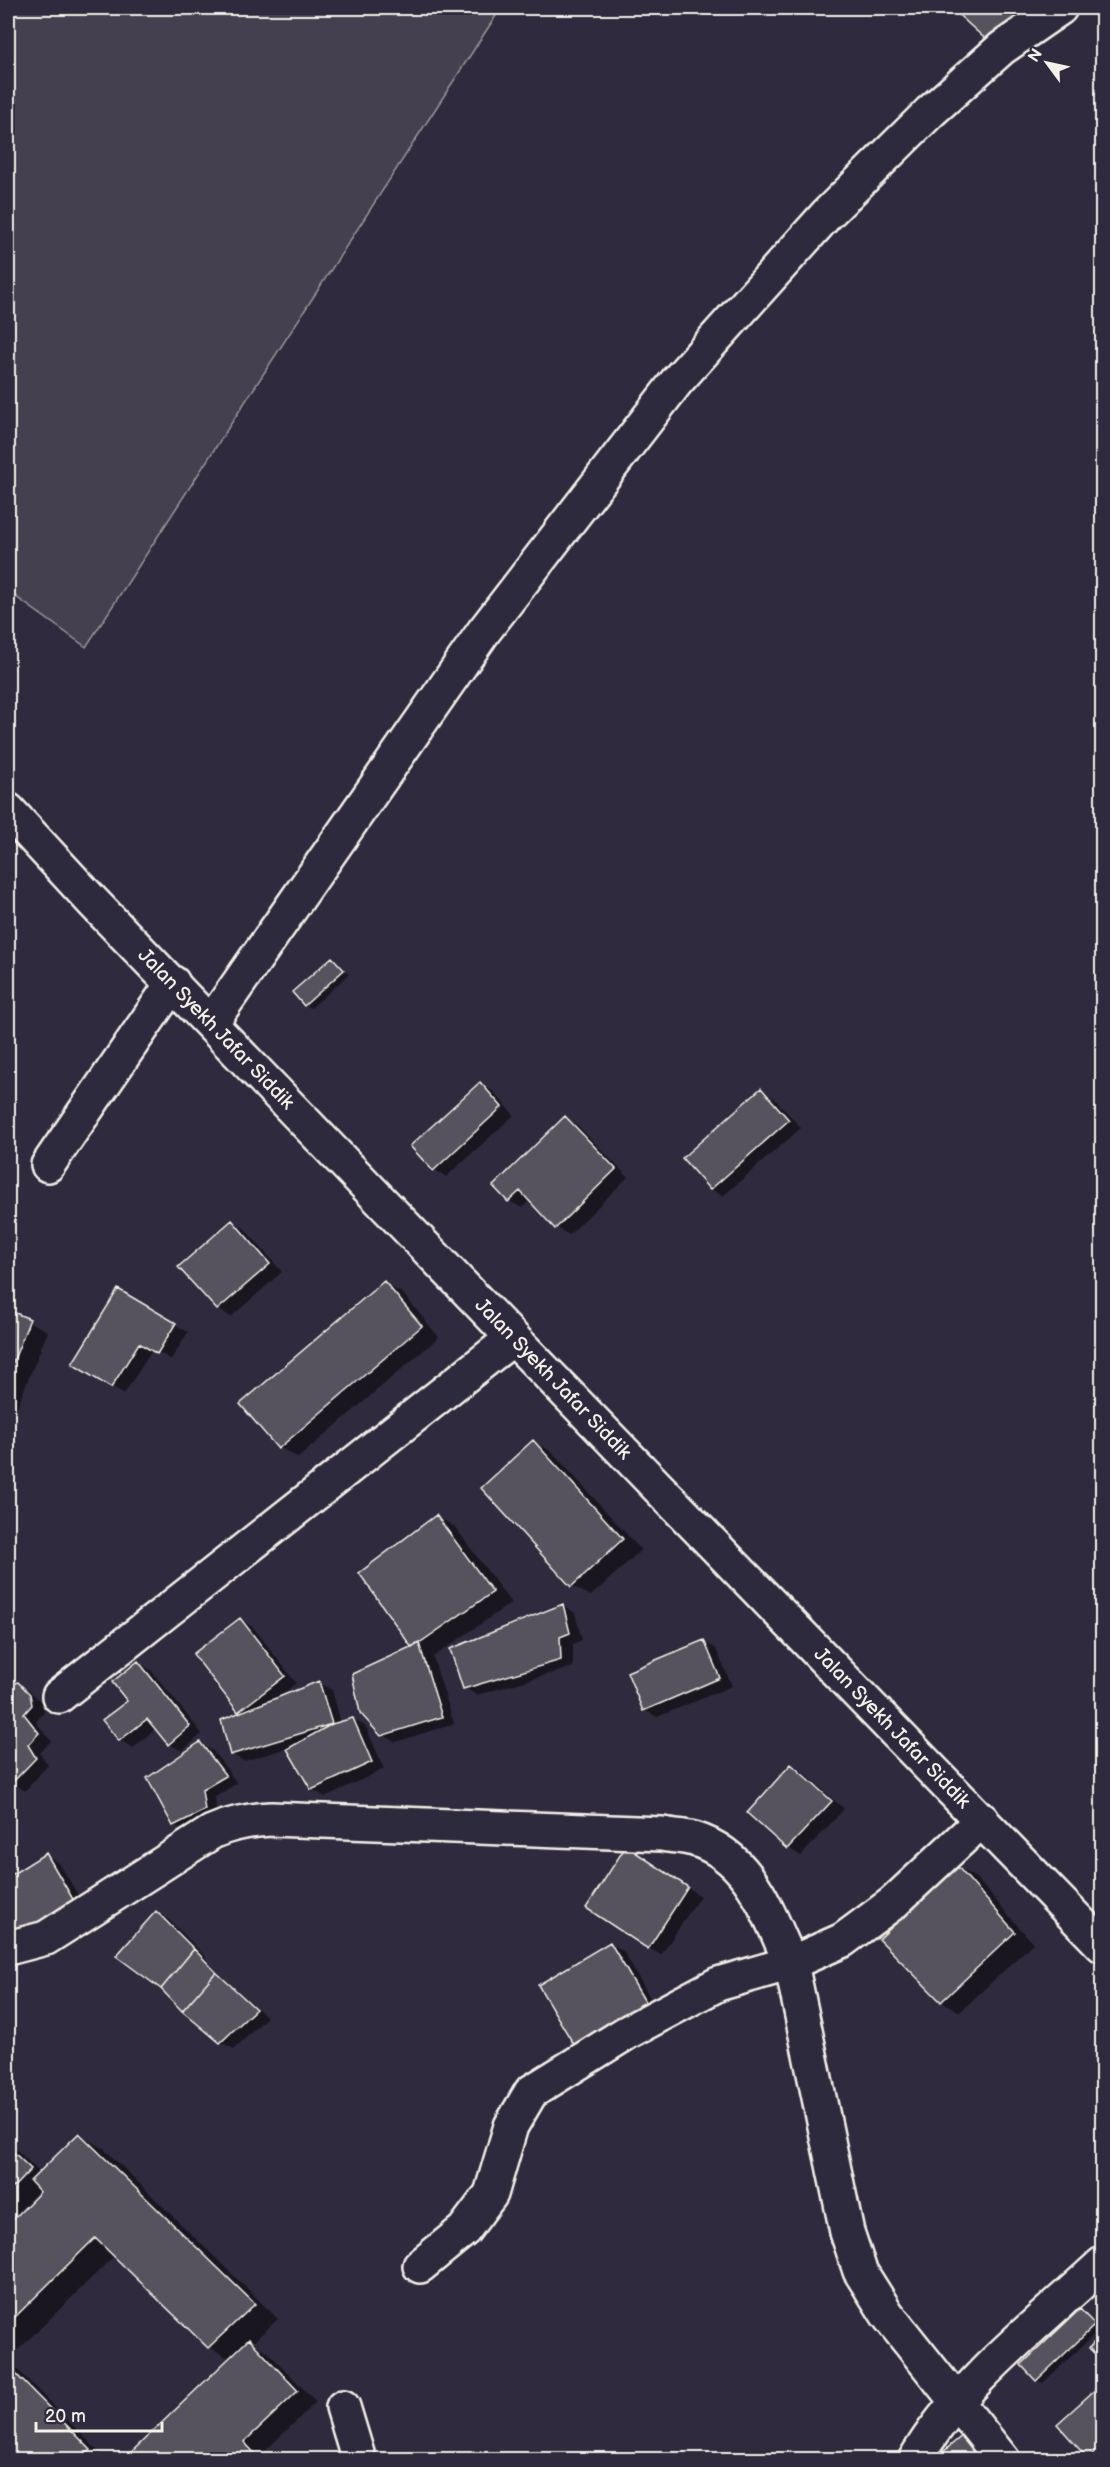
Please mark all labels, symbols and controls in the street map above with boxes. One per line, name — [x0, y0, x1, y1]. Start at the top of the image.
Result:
north arrow — [1017, 33, 1077, 93]
text: N — [1024, 45, 1047, 66]
street label: Jalan Syekh Jafar Siddik — [133, 943, 299, 1115]
street label: Jalan Syekh Jafar Siddik — [470, 1293, 636, 1465]
street label: Jalan Syekh Jafar Siddik — [809, 1642, 975, 1814]
scale bar — [36, 2395, 162, 2433]
text: 20 m — [45, 2406, 86, 2427]

